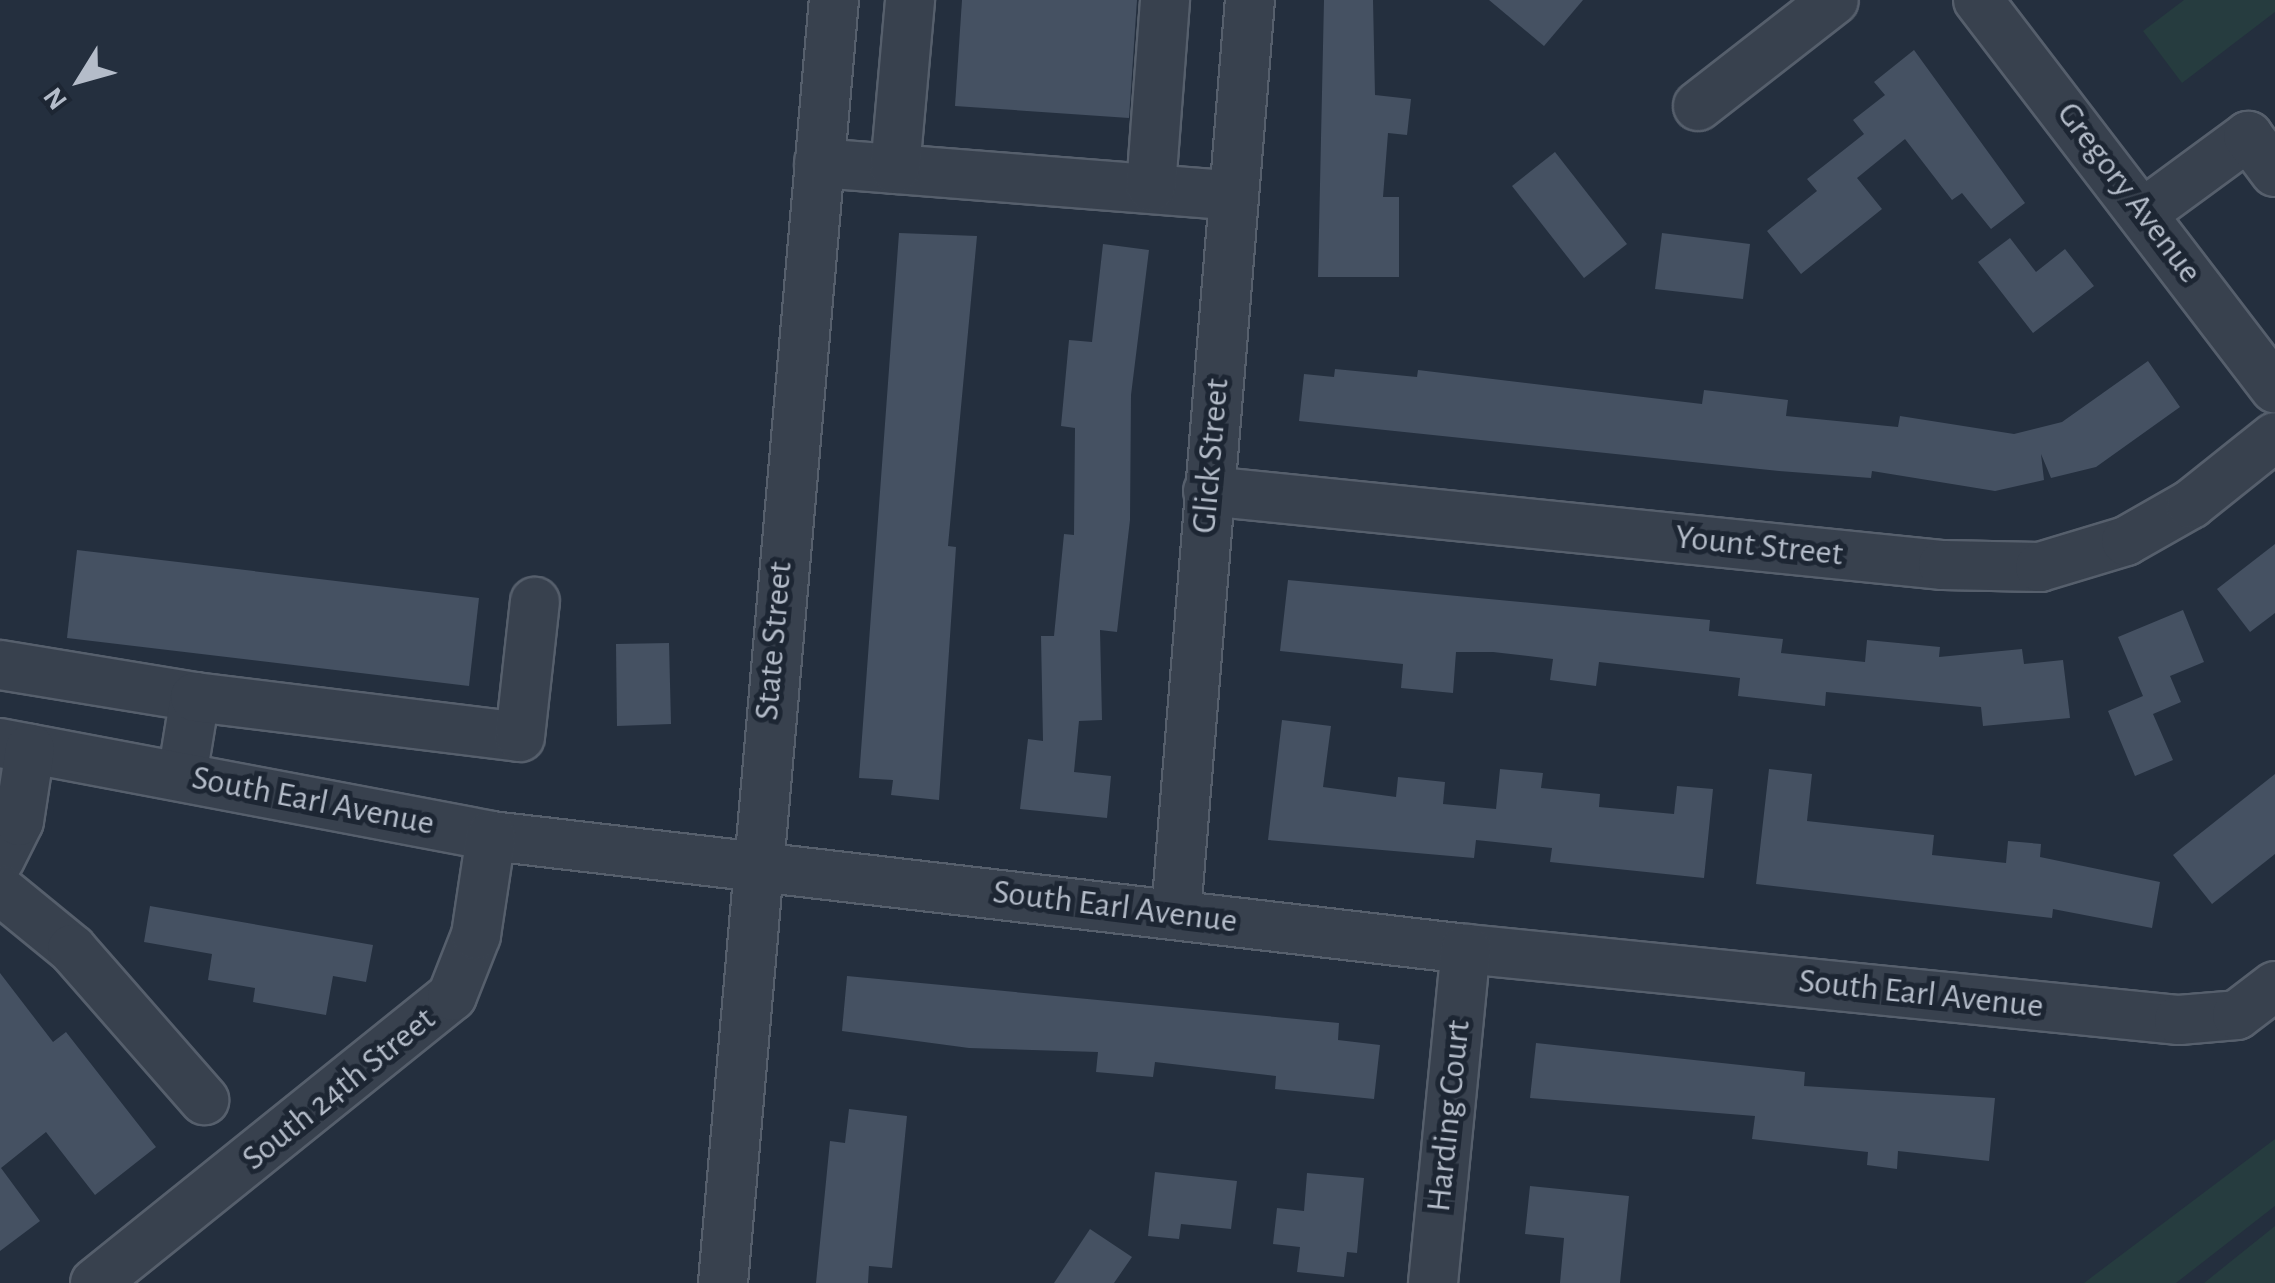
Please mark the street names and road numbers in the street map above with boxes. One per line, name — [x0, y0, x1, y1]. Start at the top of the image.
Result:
street label: Gregory Avenue — [2047, 94, 2211, 292]
street label: Glick Street — [1183, 377, 1239, 535]
street label: Yount Street — [1673, 516, 1845, 576]
street label: State Street — [746, 560, 802, 722]
street label: South Earl Avenue — [188, 757, 438, 845]
street label: South Earl Avenue — [990, 871, 1240, 943]
street label: South Earl Avenue — [1797, 960, 2045, 1028]
street label: South 24th Street — [234, 998, 444, 1180]
street label: Harding Court — [1418, 1018, 1480, 1214]

